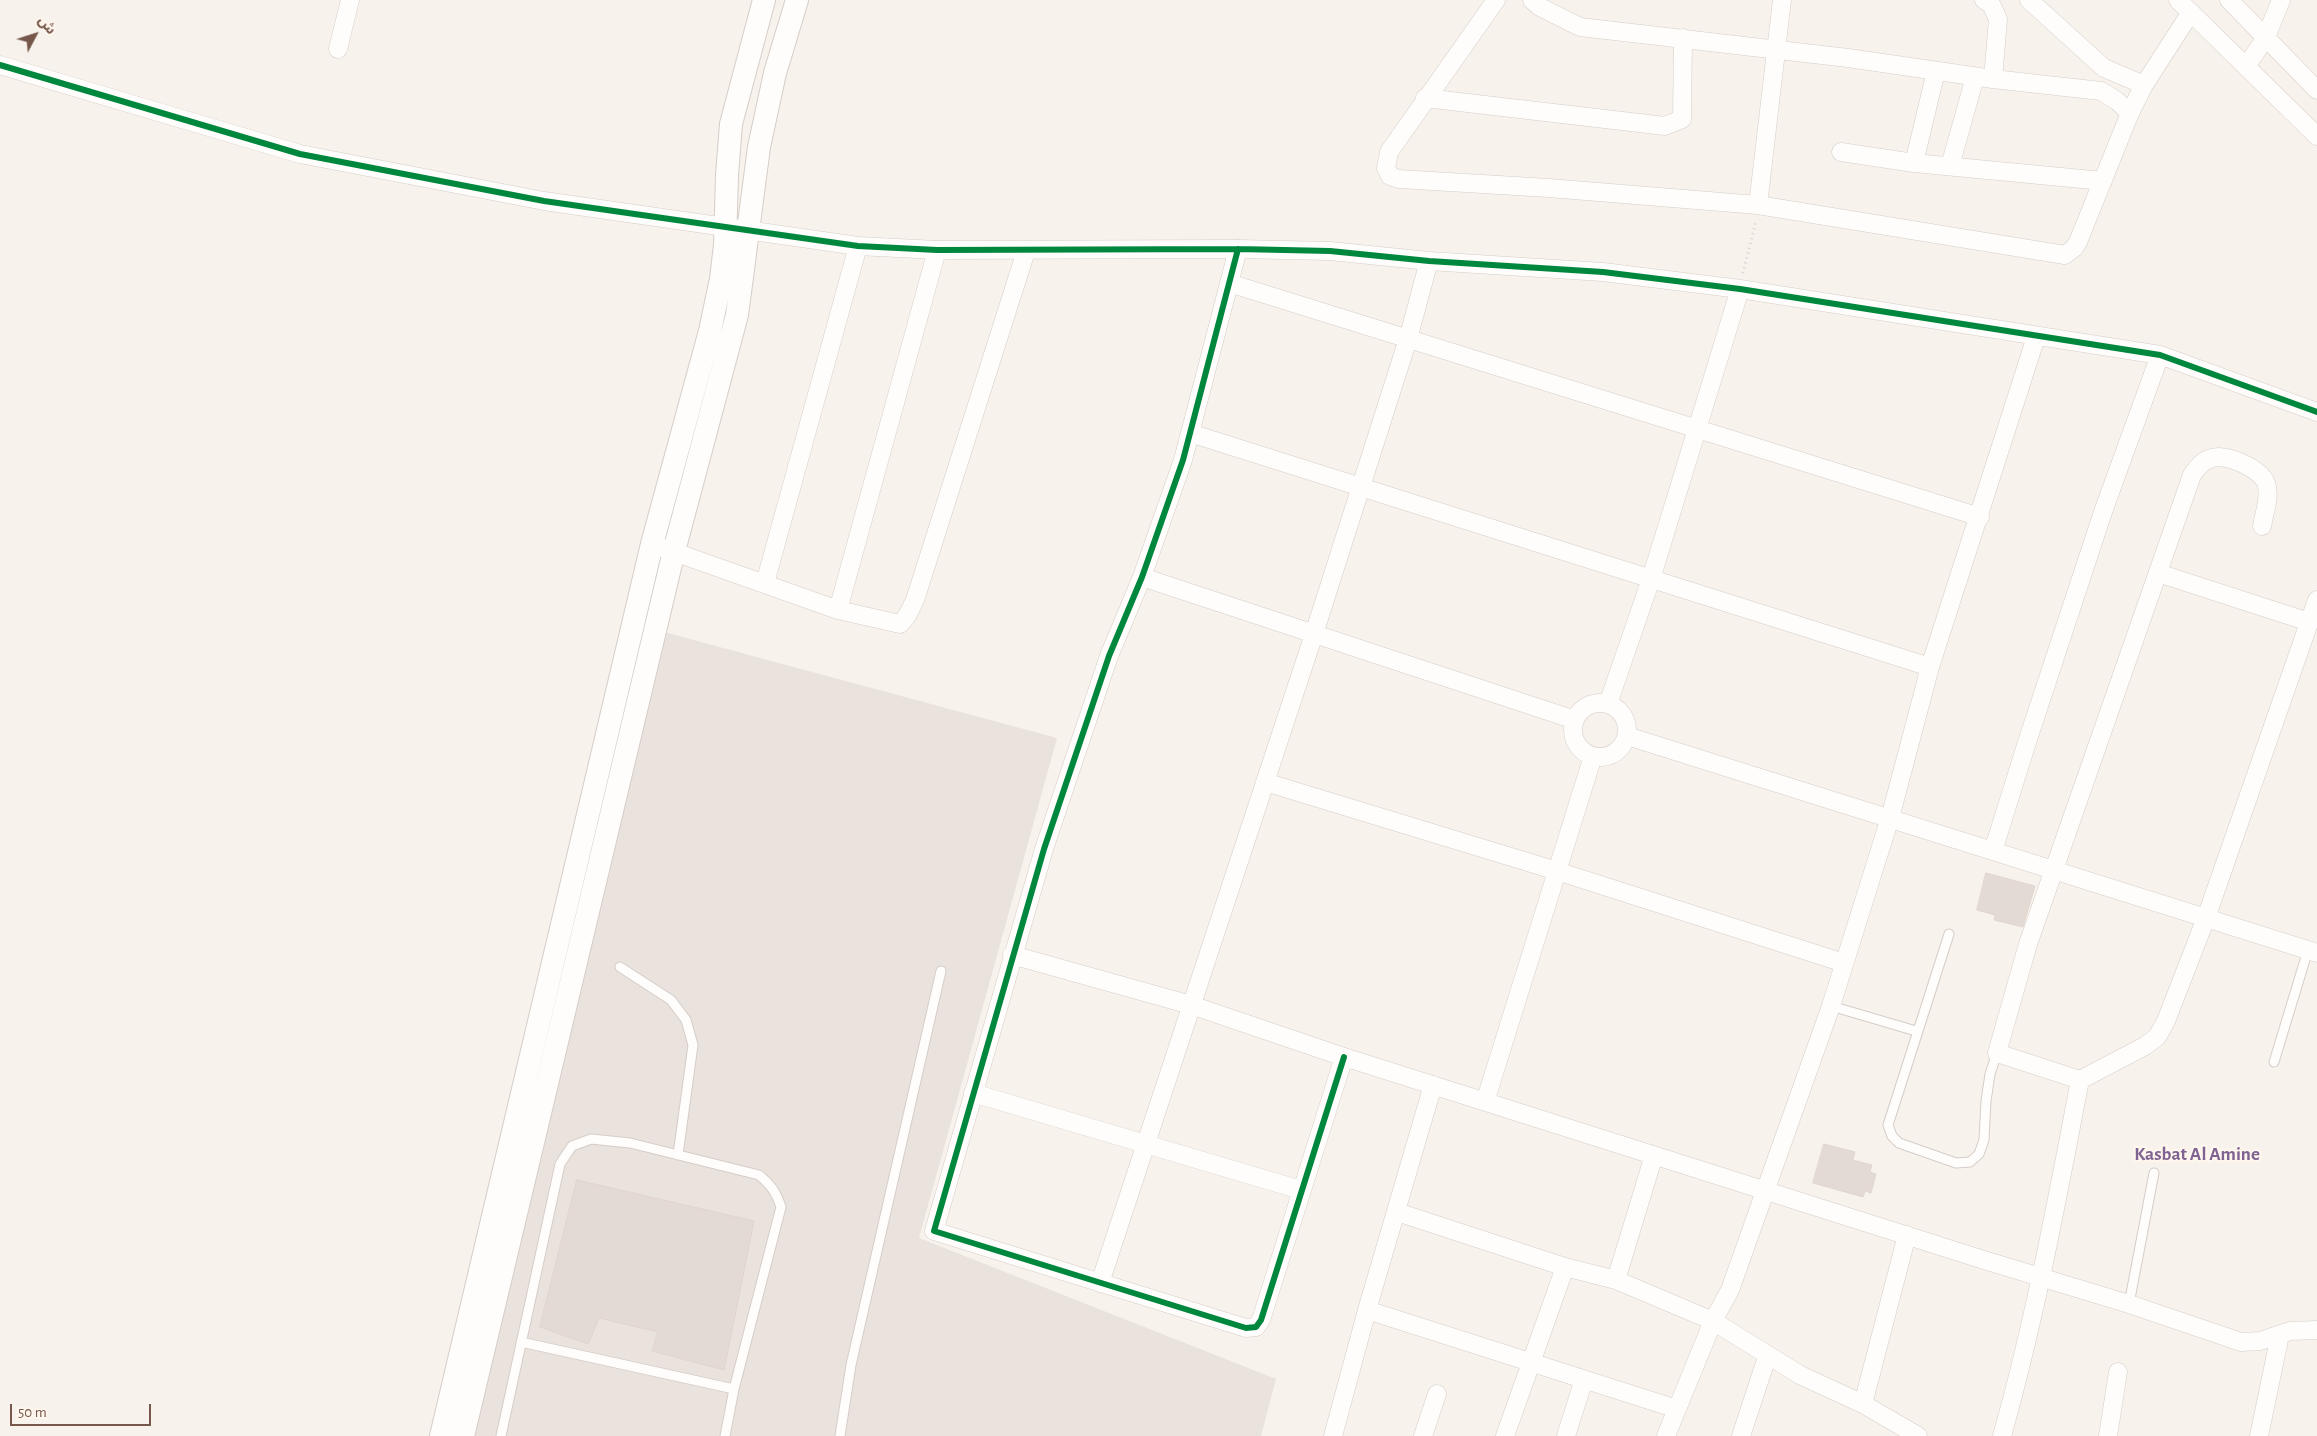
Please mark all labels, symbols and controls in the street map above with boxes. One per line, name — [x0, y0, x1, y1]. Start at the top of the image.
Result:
north arrow — [10, 10, 60, 60]
text: ش — [35, 14, 58, 37]
district label: Kasbat Al Amine — [2134, 1143, 2260, 1165]
scale bar — [12, 1394, 154, 1426]
text: 50 m — [18, 1405, 47, 1420]

